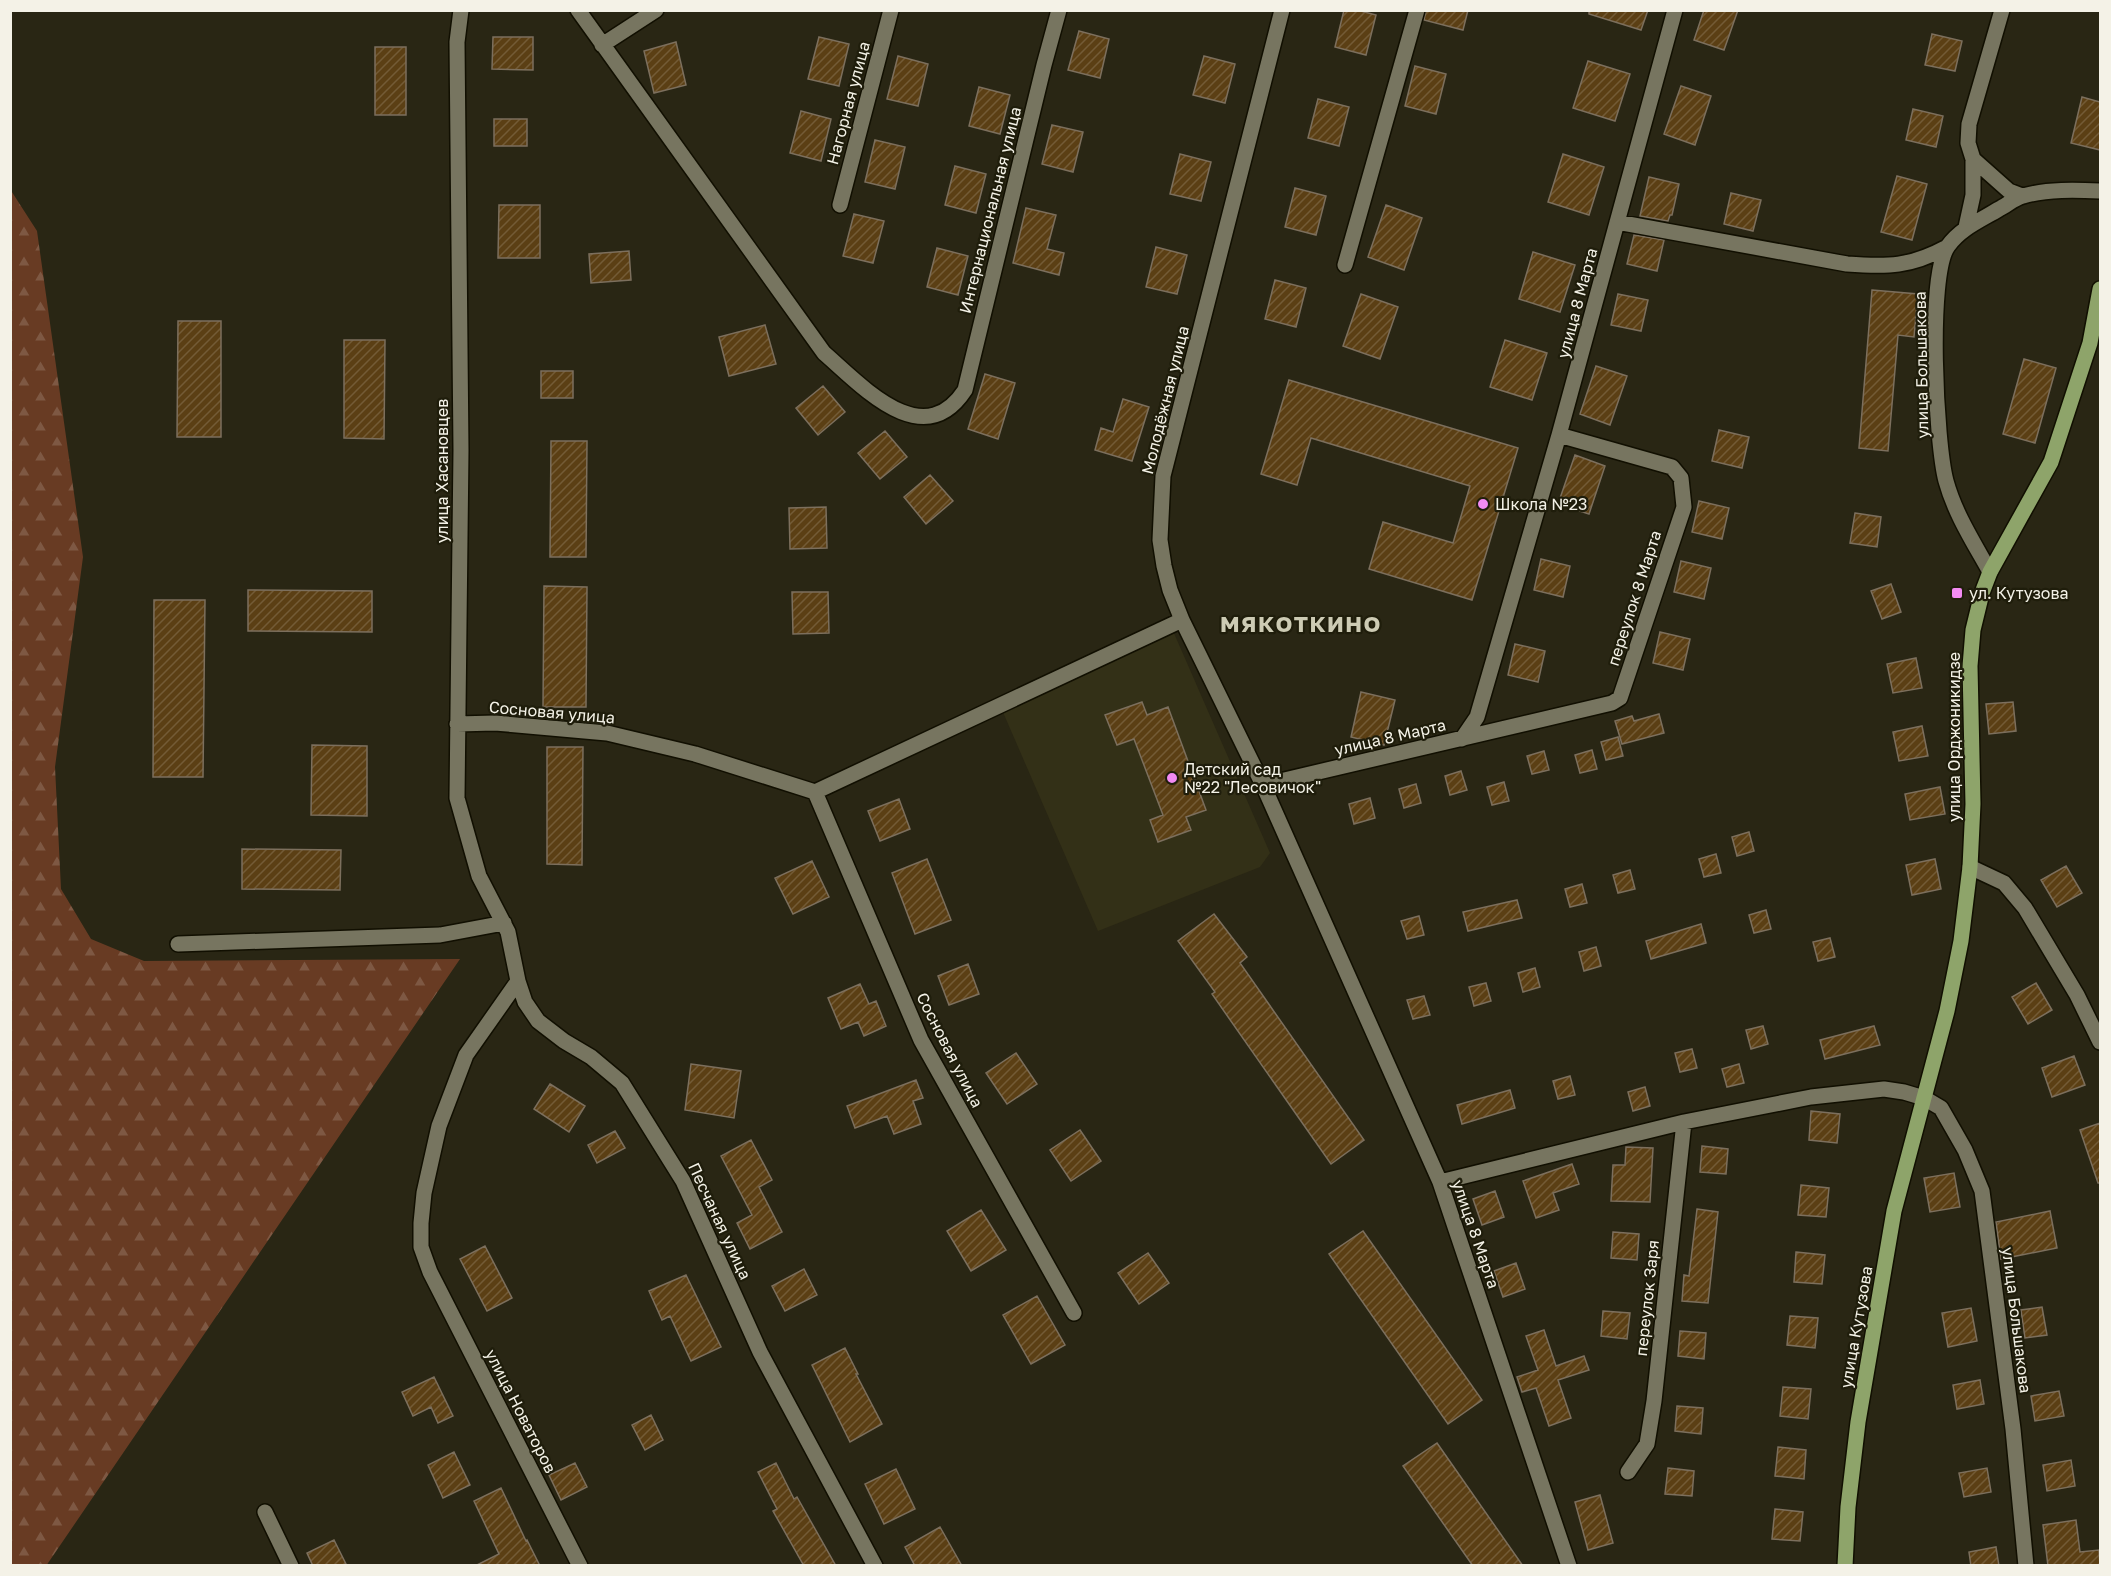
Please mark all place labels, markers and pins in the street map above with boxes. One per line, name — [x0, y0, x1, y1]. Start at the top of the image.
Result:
place label: Школа №23 — [1495, 494, 1587, 514]
marker: Школа №23 — [1476, 497, 1490, 511]
place label: ул. Кутузова — [1969, 583, 2069, 603]
marker: ул. Кутузова — [1950, 586, 1964, 600]
place label: Детский сад №22 "Лесовичок" — [1184, 759, 1321, 797]
marker: Детский сад №22 "Лесовичок" — [1165, 771, 1179, 785]

